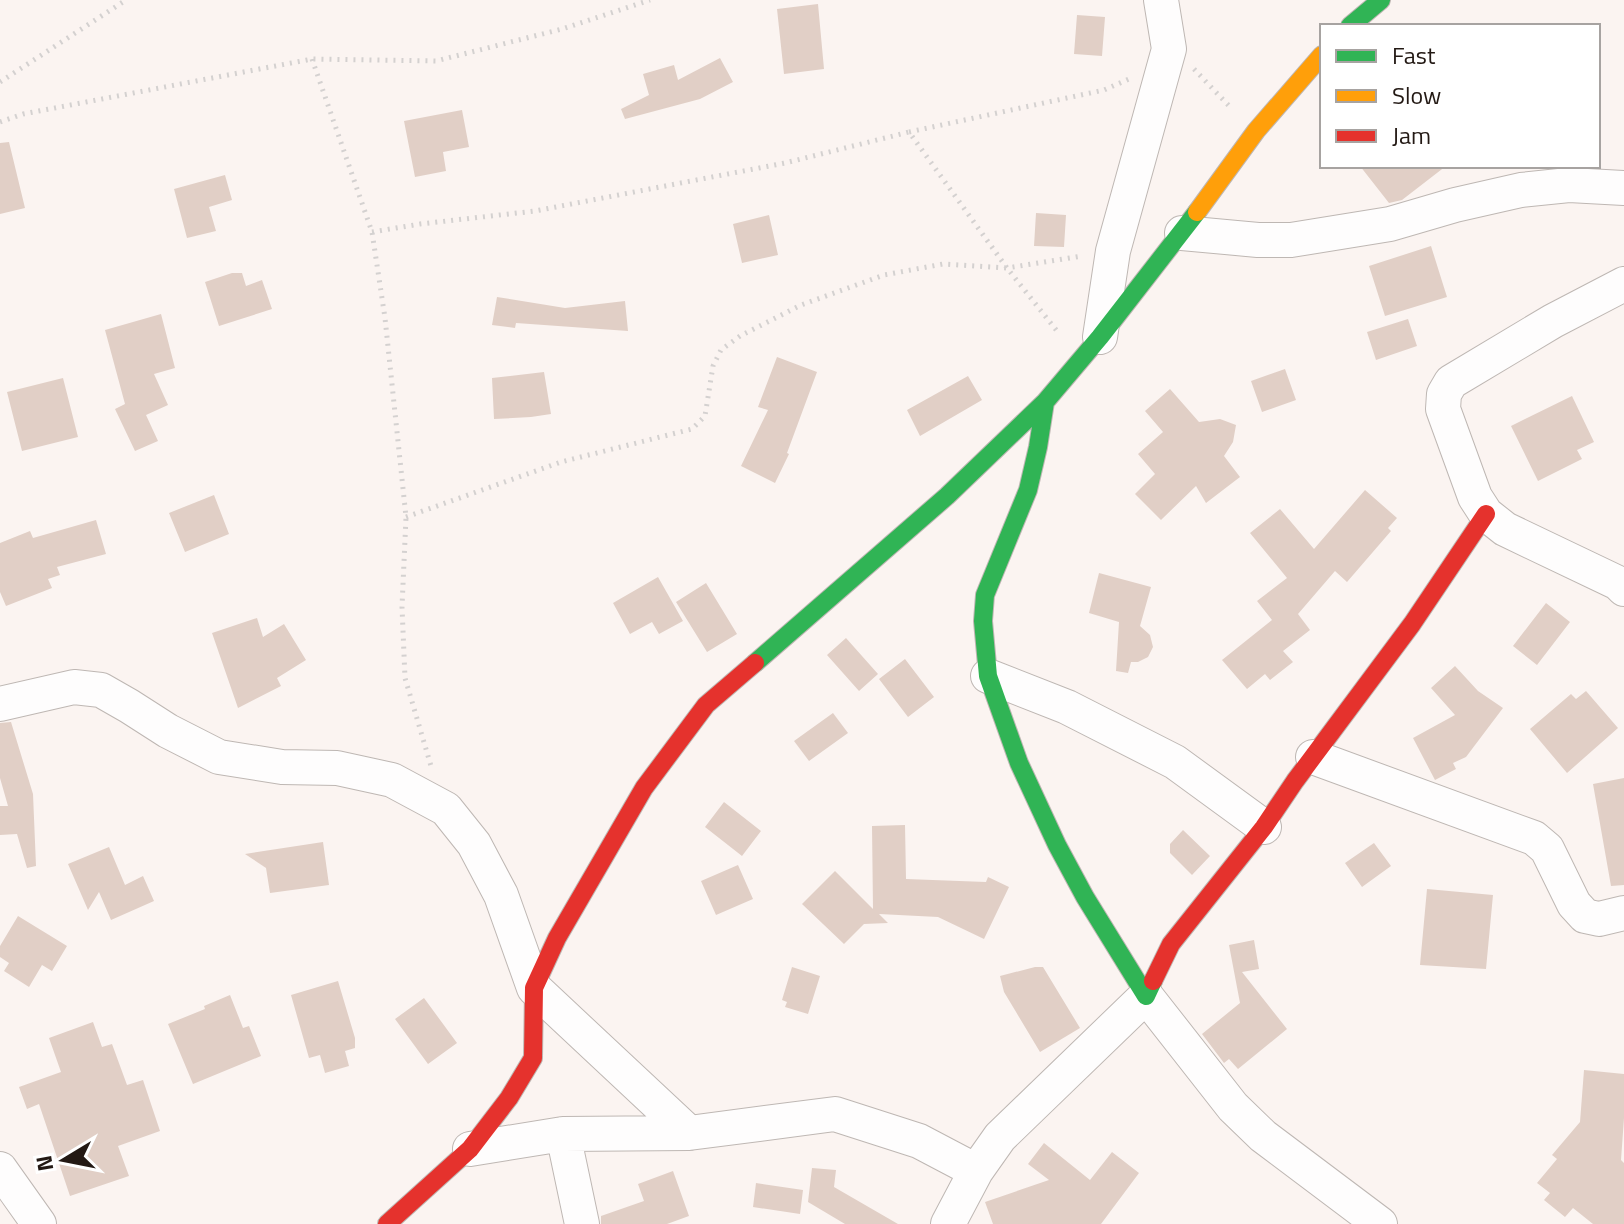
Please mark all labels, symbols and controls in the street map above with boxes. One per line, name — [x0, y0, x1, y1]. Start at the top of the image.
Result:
legend — [1320, 24, 1600, 168]
text: Fast — [1392, 37, 1436, 73]
text: Slow — [1392, 77, 1441, 113]
text: Jam — [1392, 117, 1431, 153]
north arrow — [24, 1120, 104, 1200]
text: N — [26, 1153, 62, 1174]

